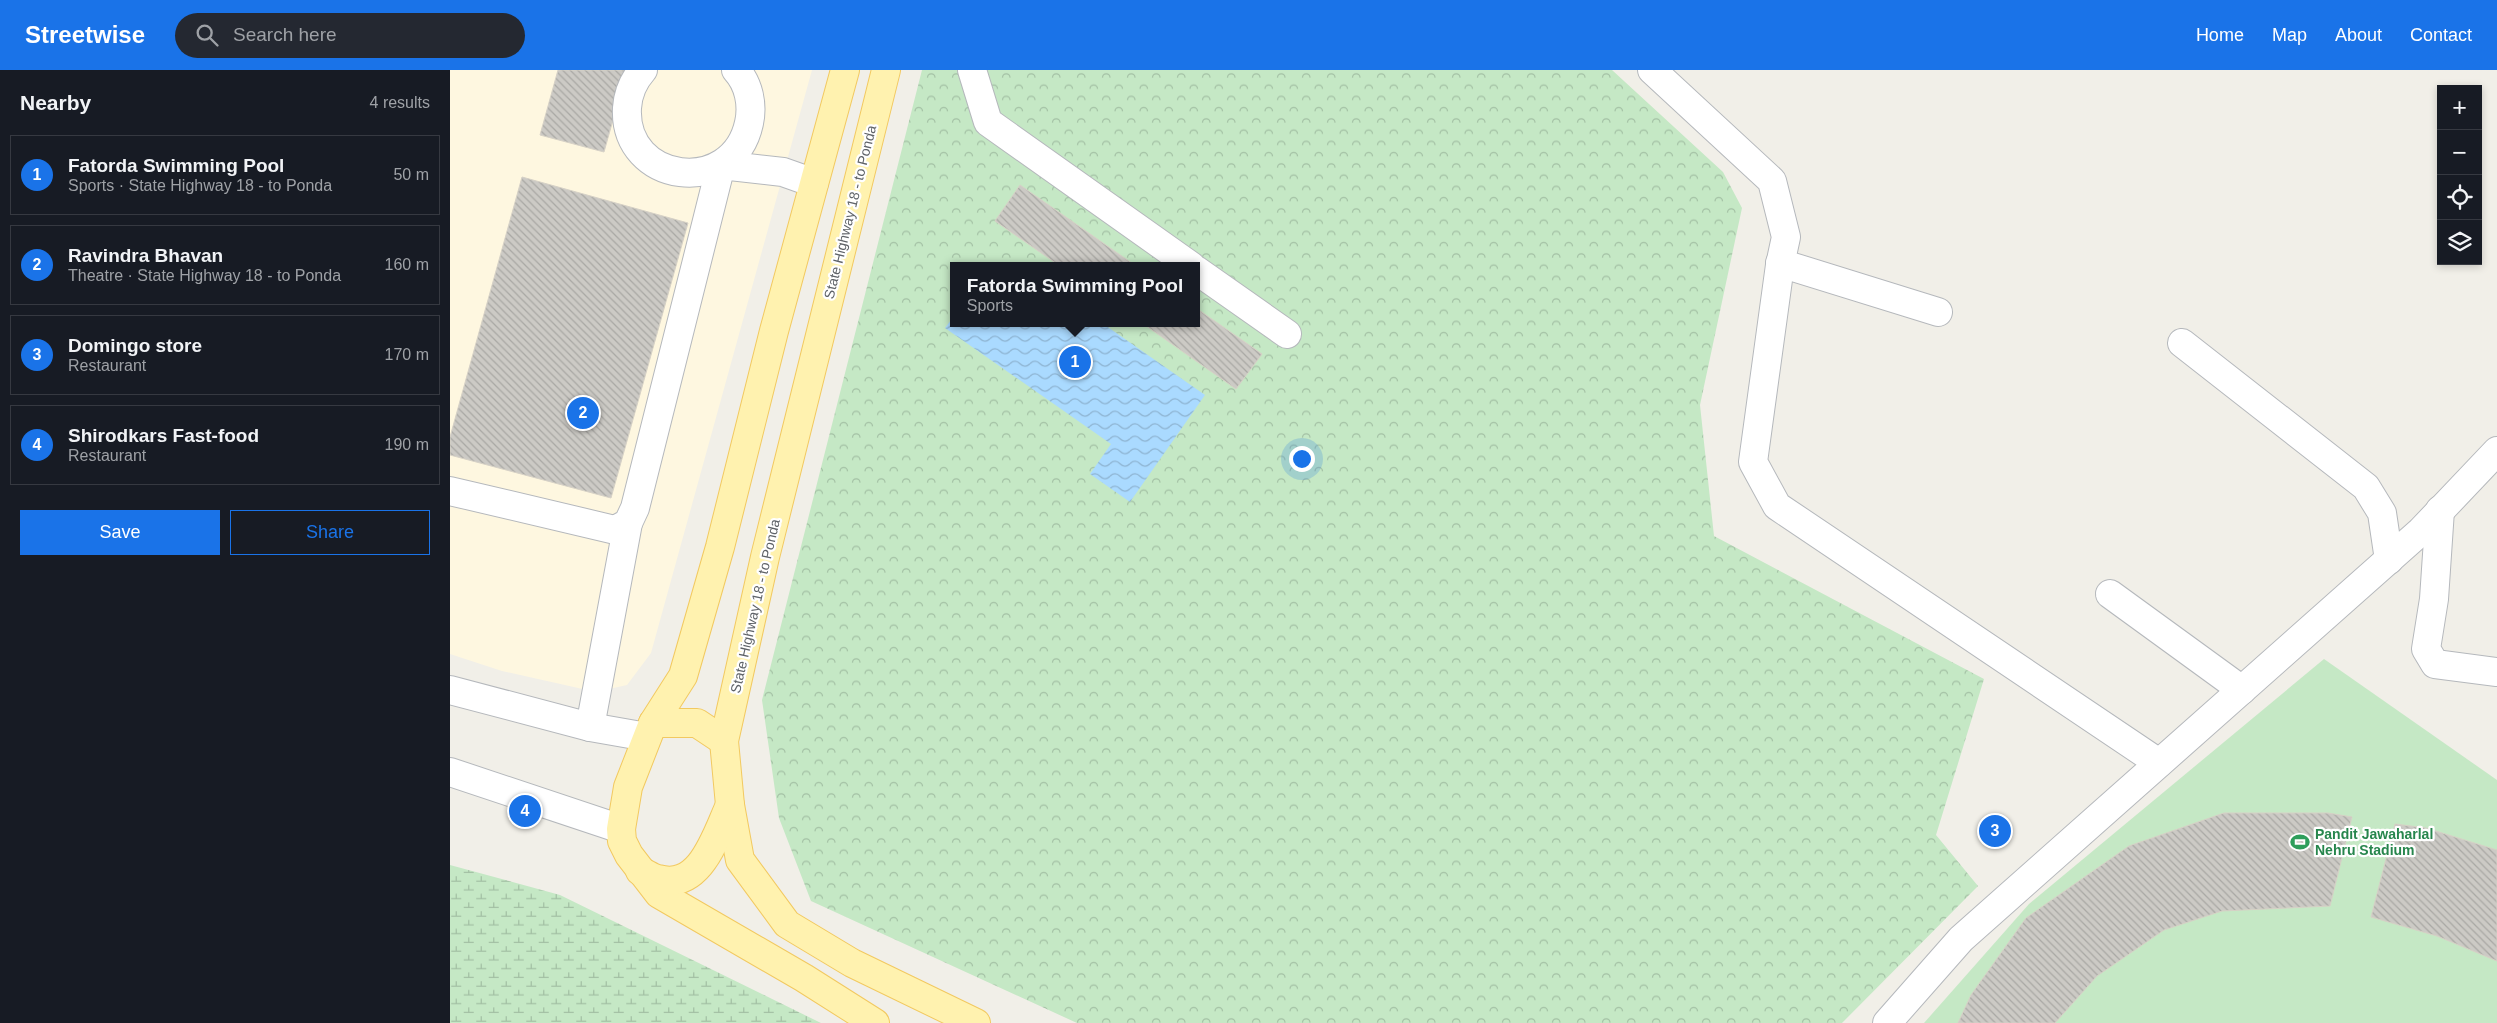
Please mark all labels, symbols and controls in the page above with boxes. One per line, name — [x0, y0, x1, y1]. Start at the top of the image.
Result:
search box — [175, 13, 525, 58]
text: Streetwise — [25, 21, 145, 48]
icon: search — [193, 21, 221, 49]
text: Search here — [233, 24, 337, 45]
text: Home — [2196, 25, 2244, 45]
text: Map — [2272, 25, 2307, 45]
text: About — [2335, 25, 2382, 45]
text: Contact — [2410, 25, 2472, 45]
map controls — [2437, 85, 2482, 265]
button: + — [2437, 85, 2482, 130]
text: Nearby — [20, 91, 91, 114]
text: 4 results — [370, 94, 430, 111]
street label: State Highway 18 - to Ponda — [821, 123, 879, 300]
button: − — [2437, 130, 2482, 175]
text: Fatorda Swimming Pool — [68, 155, 284, 176]
text: 1 — [33, 166, 41, 183]
text: 50 m — [393, 166, 429, 183]
button: locate — [2437, 175, 2482, 220]
text: Sports · State Highway 18 - to Ponda — [68, 177, 332, 194]
button: layers — [2437, 220, 2482, 265]
text: Ravindra Bhavan — [68, 245, 223, 266]
text: 2 — [33, 256, 41, 273]
text: 160 m — [385, 256, 429, 273]
popup — [950, 262, 1200, 327]
text: Theatre · State Highway 18 - to Ponda — [68, 267, 341, 284]
text: Fatorda Swimming Pool — [967, 275, 1183, 296]
text: Sports — [967, 297, 1013, 314]
text: Domingo store — [68, 335, 202, 356]
pin: 1 — [1059, 343, 1091, 381]
text: 3 — [33, 346, 41, 363]
text: 170 m — [385, 346, 429, 363]
text: Restaurant — [68, 357, 146, 374]
pin: 2 — [567, 394, 599, 432]
text: Shirodkars Fast-food — [68, 425, 259, 446]
text: 4 — [33, 436, 41, 453]
text: 190 m — [385, 436, 429, 453]
your location — [1289, 446, 1315, 472]
text: Restaurant — [68, 447, 146, 464]
button: Save — [20, 510, 220, 555]
button: Share — [230, 510, 430, 555]
street label: State Highway 18 - to Ponda — [727, 517, 783, 695]
pin: 4 — [509, 792, 541, 830]
pin: 3 — [1979, 812, 2011, 850]
place label: Pandit Jawaharlal Nehru Stadium — [2315, 826, 2433, 858]
sports icon: Pandit Jawaharlal Nehru Stadium — [2289, 831, 2311, 853]

